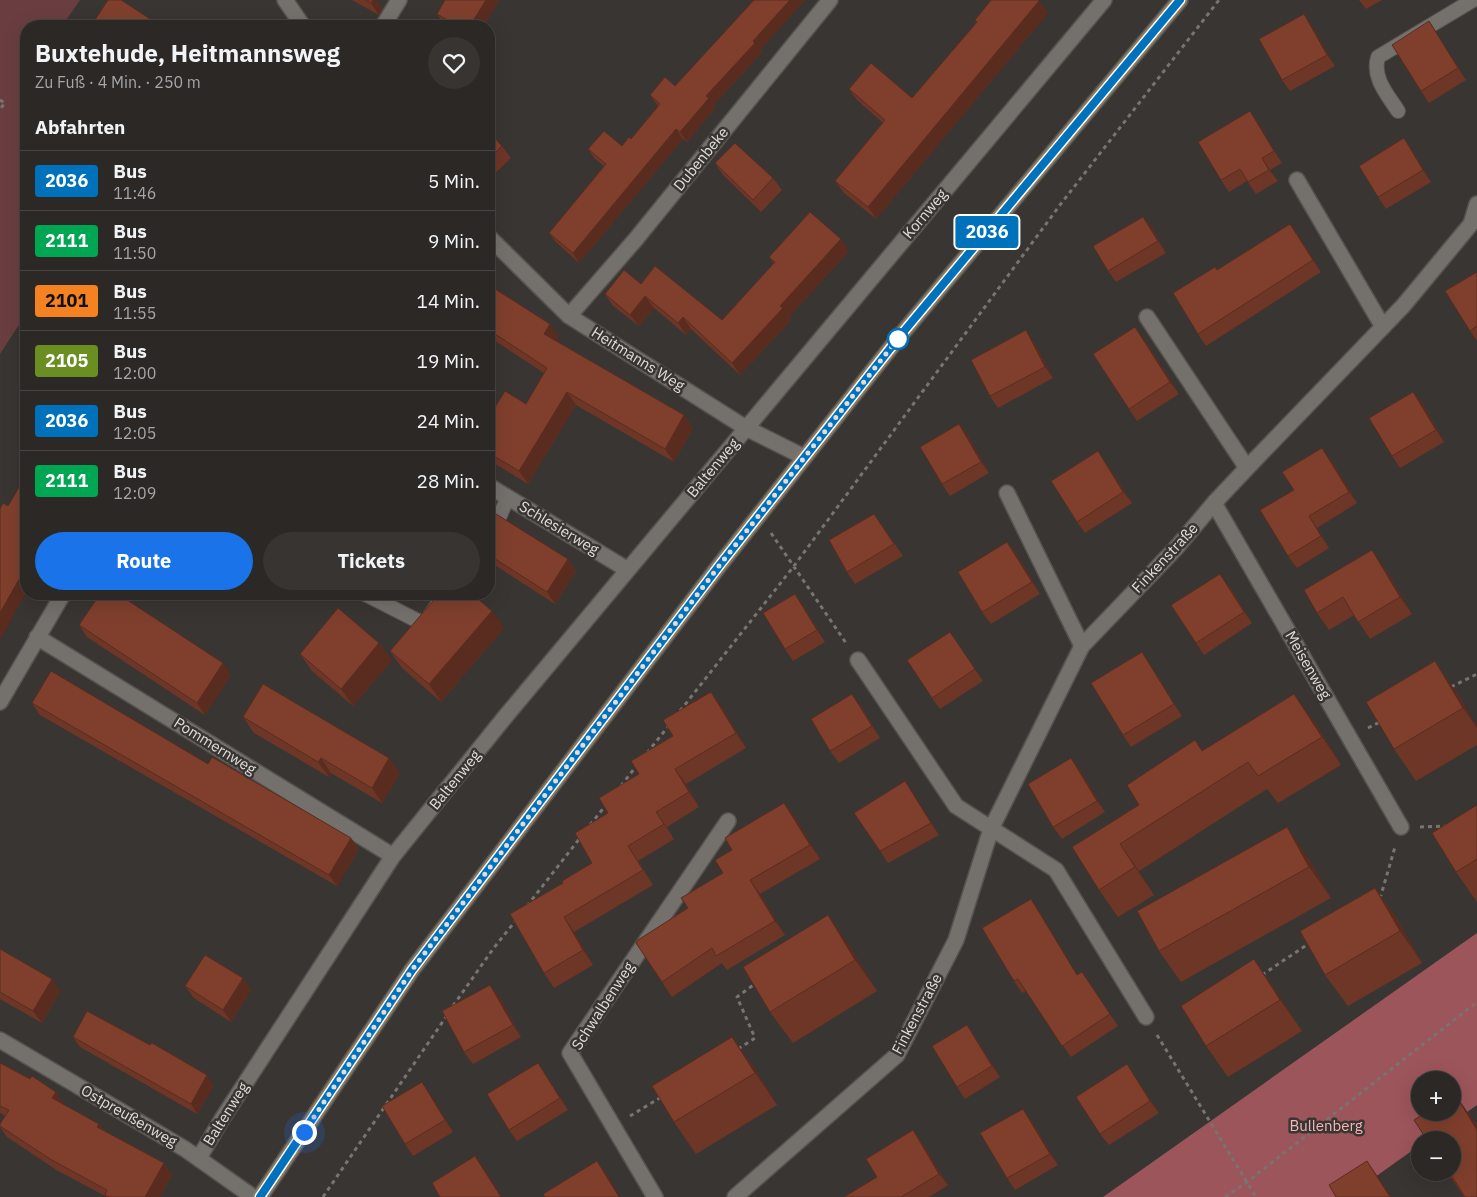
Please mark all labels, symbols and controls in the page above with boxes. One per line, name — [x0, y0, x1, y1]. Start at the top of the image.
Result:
text: Buxtehude, Heitmannsweg — [35, 37, 340, 69]
button: heart — [428, 37, 480, 89]
text: Zu Fuß · 4 Min. · 250 m — [35, 72, 201, 92]
text: Abfahrten — [35, 115, 125, 139]
street label: Dubenbeke — [669, 123, 732, 195]
text: Bus — [113, 159, 147, 183]
text: 2036 — [45, 169, 88, 192]
text: 5 Min. — [428, 169, 480, 193]
text: 11:46 — [113, 183, 156, 203]
street label: Kornweg — [898, 185, 951, 242]
line badge: 2036 — [952, 216, 1022, 248]
text: Bus — [113, 219, 147, 243]
text: 2036 — [965, 220, 1009, 243]
text: 2111 — [45, 229, 88, 252]
text: 9 Min. — [428, 229, 480, 253]
text: 11:50 — [113, 243, 156, 263]
text: Bus — [113, 279, 147, 303]
text: 2101 — [45, 289, 88, 312]
text: 14 Min. — [417, 289, 480, 313]
text: 11:55 — [113, 303, 156, 323]
street label: Heitmanns Weg — [588, 322, 688, 395]
unlabelled marker — [887, 328, 909, 350]
text: Bus — [113, 339, 147, 363]
text: 2105 — [45, 349, 88, 372]
text: 19 Min. — [417, 349, 480, 373]
text: 12:00 — [113, 363, 156, 383]
text: Bus — [113, 399, 147, 423]
text: 2036 — [45, 409, 88, 432]
text: 24 Min. — [417, 409, 480, 433]
text: 12:05 — [113, 423, 156, 443]
street label: Baltenweg — [682, 434, 743, 501]
text: Bus — [113, 459, 147, 483]
text: 2111 — [45, 469, 88, 492]
text: 28 Min. — [417, 469, 480, 493]
text: 12:09 — [113, 483, 156, 503]
street label: Schlesierweg — [516, 496, 603, 559]
street label: Finkenstraße — [1127, 519, 1202, 597]
button: Route — [35, 532, 253, 590]
button: Tickets — [263, 532, 480, 590]
street label: Meisenweg — [1281, 627, 1336, 702]
street label: Pommernweg — [171, 713, 260, 778]
street label: Baltenweg — [425, 746, 484, 813]
street label: Schwalbenweg — [567, 958, 638, 1053]
street label: Finkenstraße — [887, 970, 946, 1057]
map controls — [1411, 1071, 1461, 1181]
button: + — [1411, 1071, 1461, 1121]
street label: Baltenweg — [199, 1078, 253, 1149]
street label: Ostpreußenweg — [78, 1080, 181, 1151]
park label: Bullenberg — [1289, 1116, 1363, 1135]
your location — [292, 1120, 317, 1145]
button: − — [1411, 1131, 1461, 1181]

